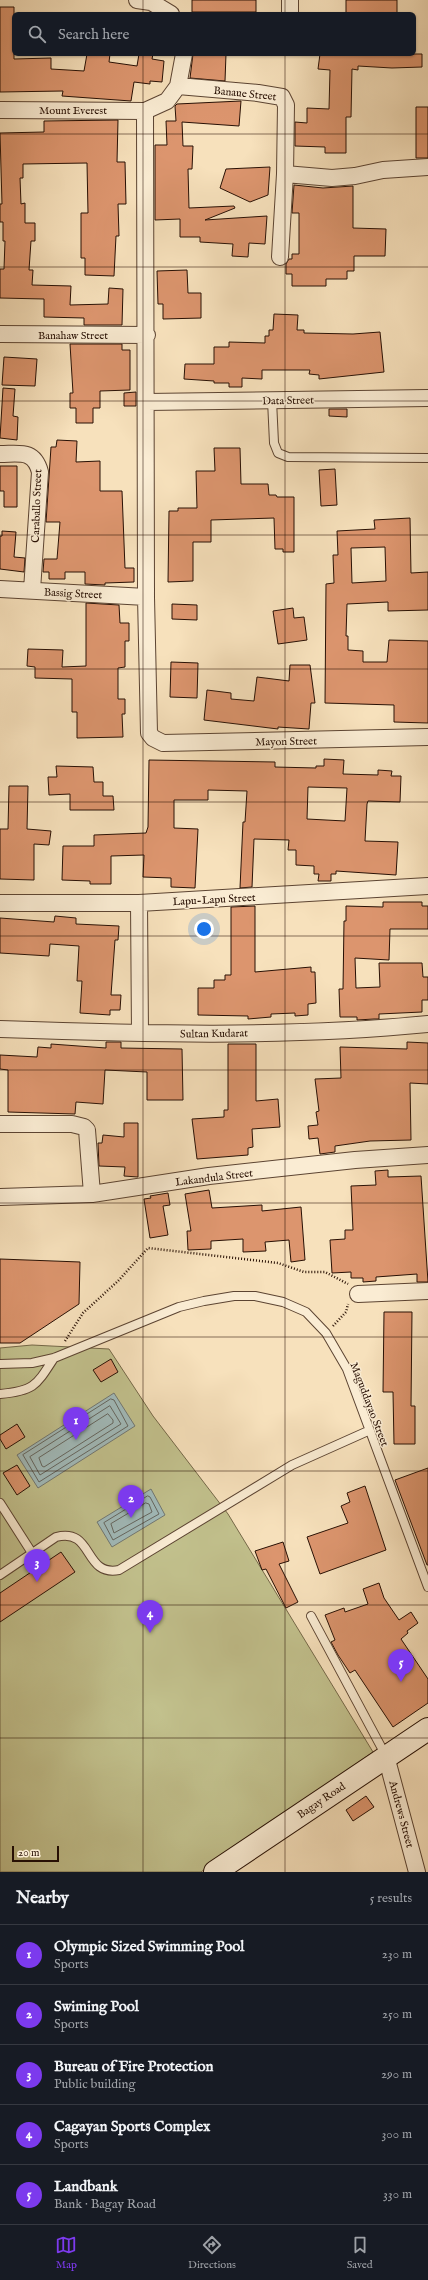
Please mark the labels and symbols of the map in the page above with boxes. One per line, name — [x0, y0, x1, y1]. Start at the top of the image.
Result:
street label: Banaue Street — [213, 84, 277, 104]
street label: Mount Everest — [39, 104, 107, 118]
street label: Banahaw Street — [38, 329, 108, 343]
street label: Data Street — [262, 394, 314, 408]
street label: Caraballo Street — [29, 469, 45, 543]
street label: Bassig Street — [43, 585, 103, 603]
street label: Mayon Street — [255, 734, 317, 750]
street label: Lapu-Lapu Street — [172, 891, 256, 909]
your location — [194, 919, 214, 939]
street label: Sultan Kudarat — [180, 1026, 248, 1042]
street label: Lakandula Street — [174, 1166, 254, 1190]
street label: Maguddayao Street — [347, 1360, 392, 1449]
pin: 1 — [63, 1407, 89, 1440]
pin: 2 — [118, 1485, 144, 1518]
pin: 3 — [24, 1549, 50, 1582]
pin: 4 — [137, 1600, 163, 1633]
pin: 5 — [388, 1649, 414, 1682]
street label: Andrews Street — [385, 1778, 417, 1850]
street label: Bagay Road — [295, 1779, 349, 1822]
scale bar — [12, 1844, 59, 1863]

